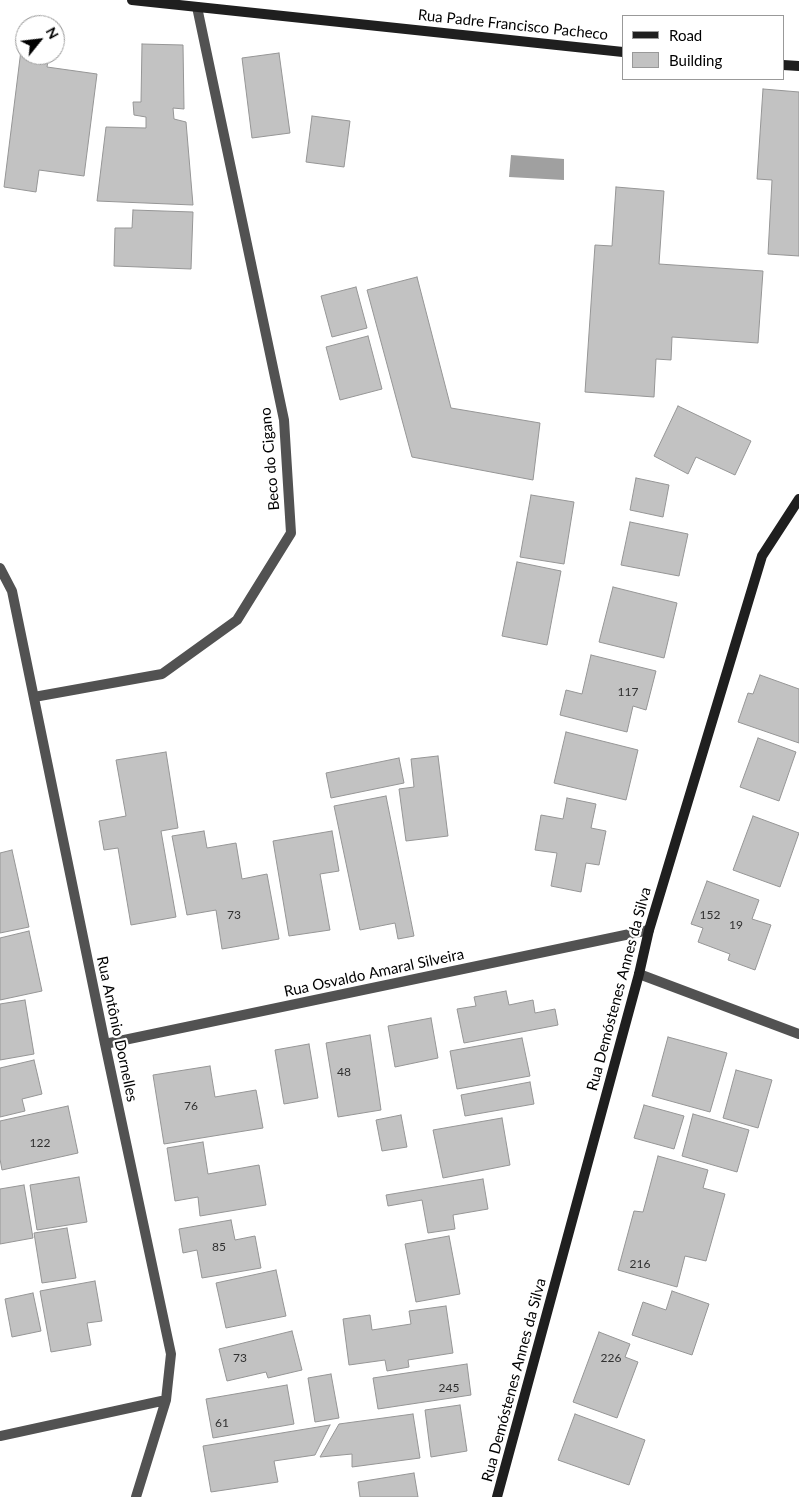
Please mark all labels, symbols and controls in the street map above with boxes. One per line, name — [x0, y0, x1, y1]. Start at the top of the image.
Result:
street label: Rua Padre Francisco Pacheco — [417, 6, 609, 44]
north arrow — [15, 15, 65, 65]
legend — [622, 15, 784, 80]
text: N — [43, 24, 63, 42]
text: Road — [669, 26, 702, 44]
text: Building — [669, 51, 722, 69]
street label: Beco do Cigano — [257, 407, 283, 511]
house number: 117 — [618, 685, 638, 699]
street label: Rua Demóstenes Annes da Silva — [583, 885, 655, 1093]
house number: 73 — [227, 908, 241, 922]
house number: 152 — [700, 908, 720, 922]
house number: 19 — [729, 918, 743, 932]
street label: Rua Osvaldo Amaral Silveira — [282, 945, 466, 1001]
street label: Rua Antônio Dornelles — [93, 955, 141, 1103]
house number: 48 — [337, 1065, 351, 1079]
house number: 76 — [184, 1099, 198, 1113]
house number: 122 — [30, 1136, 50, 1150]
house number: 85 — [212, 1240, 226, 1254]
house number: 216 — [630, 1257, 650, 1271]
street label: Rua Demóstenes Annes da Silva — [478, 1276, 550, 1484]
house number: 73 — [233, 1351, 247, 1365]
house number: 226 — [601, 1351, 621, 1365]
house number: 245 — [439, 1381, 459, 1395]
house number: 61 — [215, 1416, 229, 1430]

